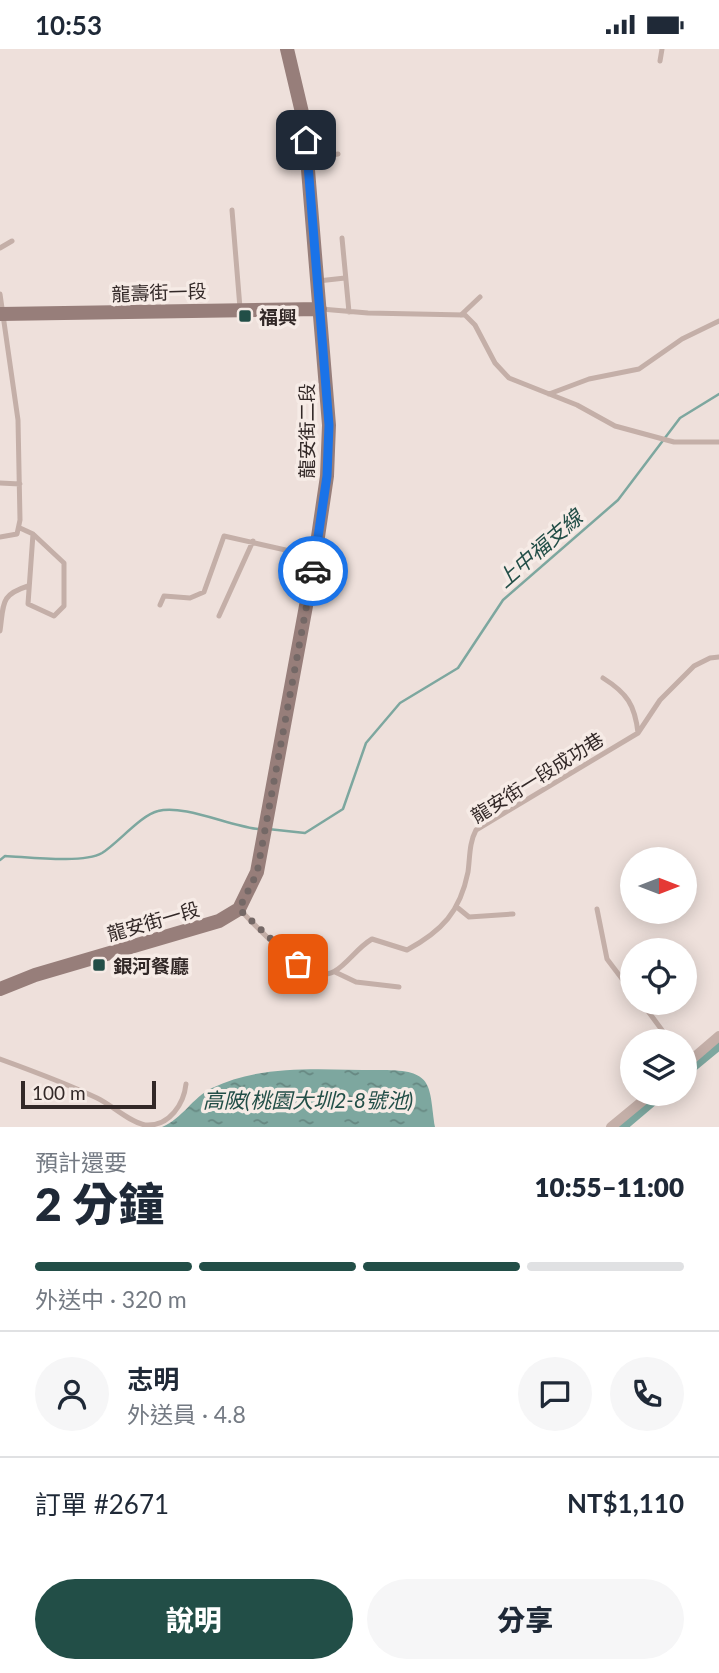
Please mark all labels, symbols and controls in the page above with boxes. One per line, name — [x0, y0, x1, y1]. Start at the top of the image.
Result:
text: 10:53 — [35, 9, 102, 41]
pin — [276, 110, 336, 170]
icon: home — [287, 121, 325, 159]
street label: 龍壽街一段 — [111, 279, 207, 305]
place label: 福興 — [259, 305, 297, 328]
marker: 福興 — [237, 308, 253, 324]
street label: 龍安街二段 — [295, 383, 318, 479]
water label: 上中福支線 — [491, 503, 588, 592]
courier — [278, 536, 348, 606]
icon: car — [294, 552, 332, 590]
street label: 龍安街一段成功巷 — [466, 727, 608, 827]
north arrow — [620, 847, 696, 924]
map controls — [620, 847, 697, 1106]
street label: 龍安街一段 — [104, 897, 202, 945]
pin — [268, 934, 328, 994]
button: locate — [620, 938, 697, 1015]
icon: bag — [279, 945, 317, 983]
place label: 銀河餐廳 — [113, 954, 189, 977]
marker: 銀河餐廳 — [91, 957, 107, 973]
button: layers — [620, 1029, 697, 1106]
scale bar — [21, 1078, 156, 1110]
text: 100 m — [32, 1081, 86, 1104]
water label: 高陂(桃園大圳2-8號池) — [203, 1087, 413, 1112]
text: 預計還要 — [35, 1148, 127, 1176]
text: 10:55–11:00 — [534, 1171, 684, 1203]
text: 2 分鐘 — [35, 1176, 164, 1231]
text: 外送中 · 320 m — [35, 1285, 187, 1313]
button: person — [35, 1357, 109, 1431]
button: chat — [518, 1357, 592, 1431]
button: phone — [610, 1357, 684, 1431]
text: 志明 — [127, 1363, 179, 1395]
text: 外送員 · 4.8 — [127, 1400, 246, 1428]
text: NT$1,110 — [567, 1487, 684, 1519]
text: 訂單 #2671 — [35, 1488, 169, 1520]
button: 說明 — [35, 1579, 353, 1659]
button: 分享 — [367, 1579, 684, 1659]

